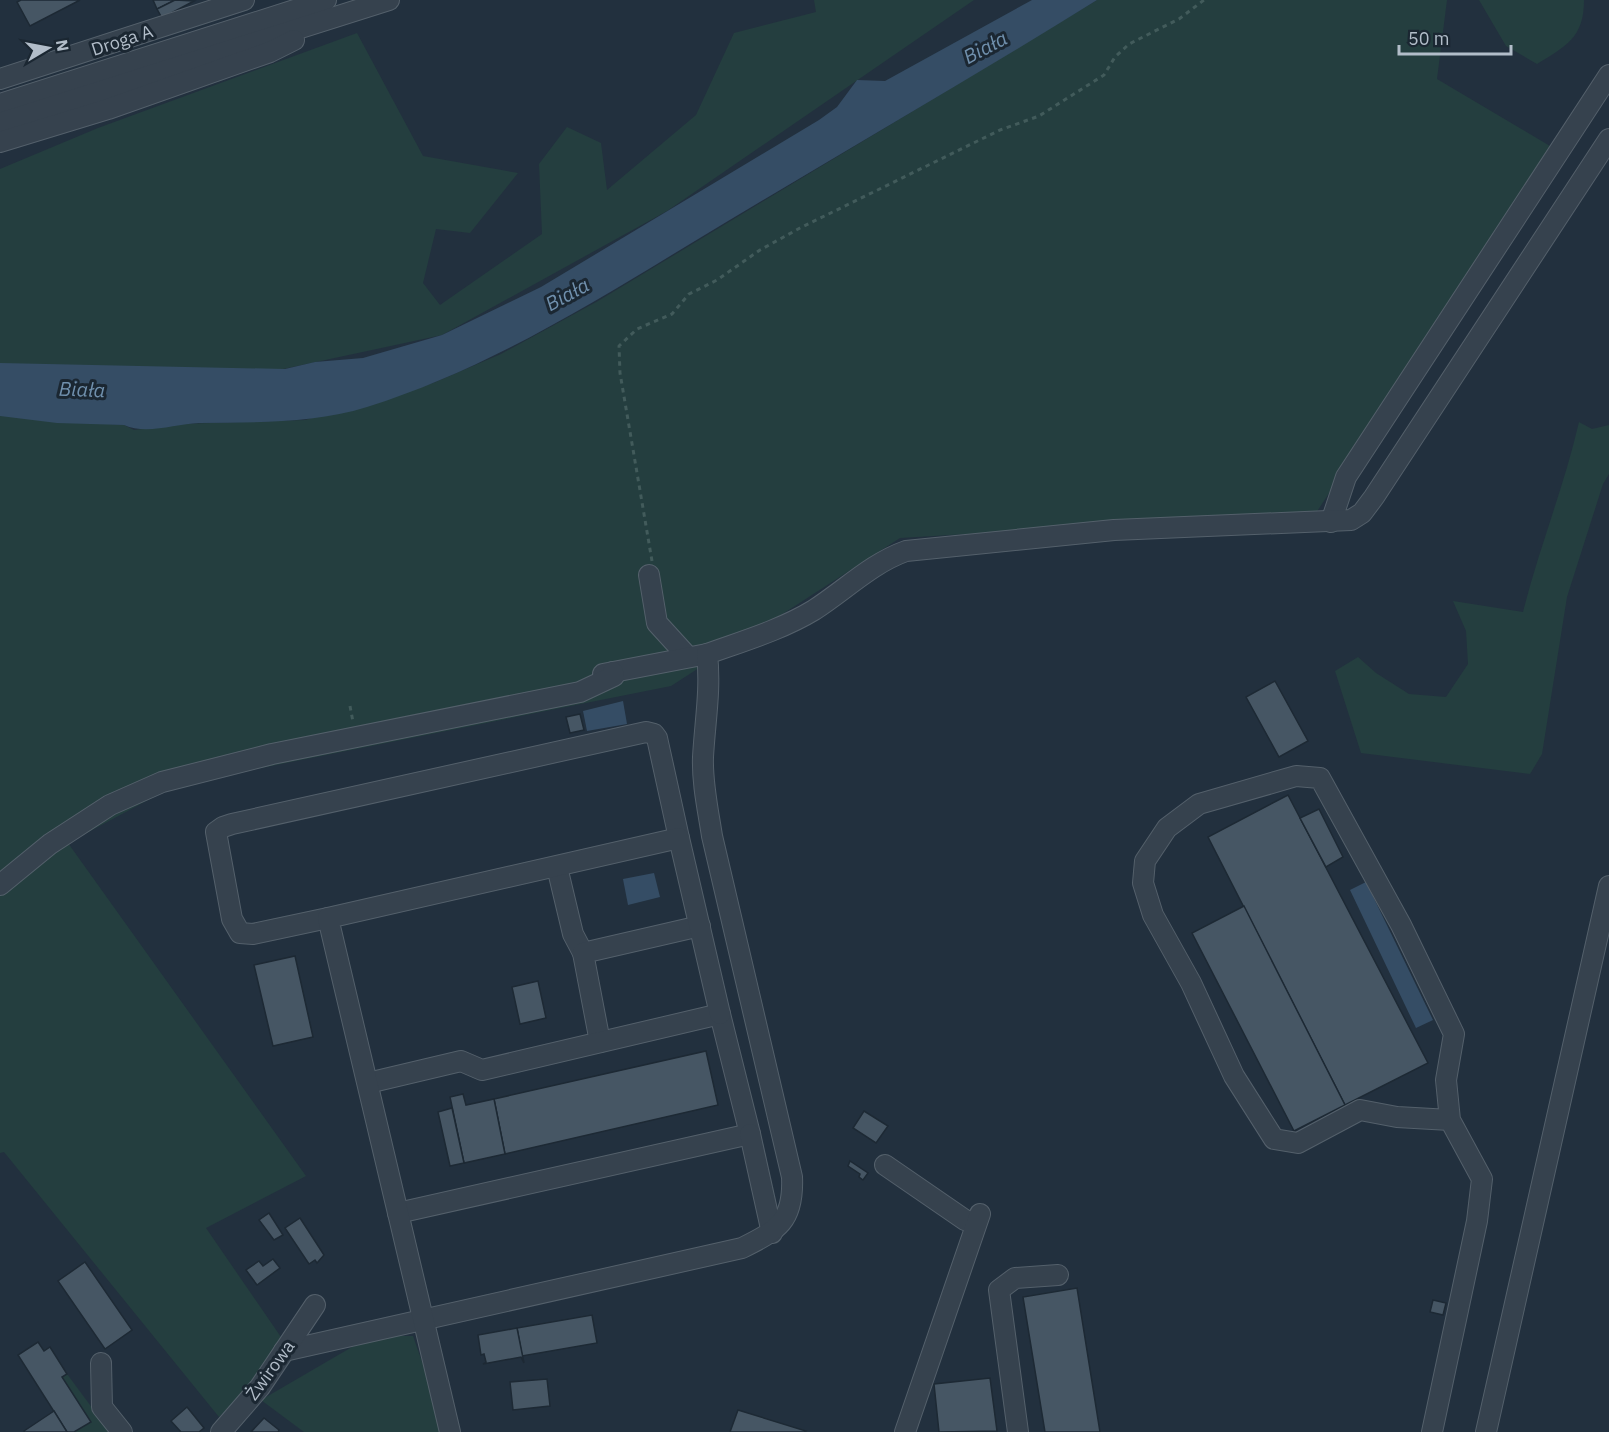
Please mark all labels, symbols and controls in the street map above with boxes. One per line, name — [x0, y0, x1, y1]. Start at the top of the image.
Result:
north arrow — [18, 18, 78, 78]
scale bar — [1399, 18, 1512, 56]
street label: Droga A — [88, 19, 156, 61]
water label: Biała — [958, 24, 1012, 70]
text: 50 m — [1408, 27, 1450, 50]
text: N — [52, 38, 74, 53]
water label: Biała — [540, 271, 594, 317]
water label: Biała — [58, 375, 106, 403]
street label: Żwirowa — [241, 1335, 300, 1404]

